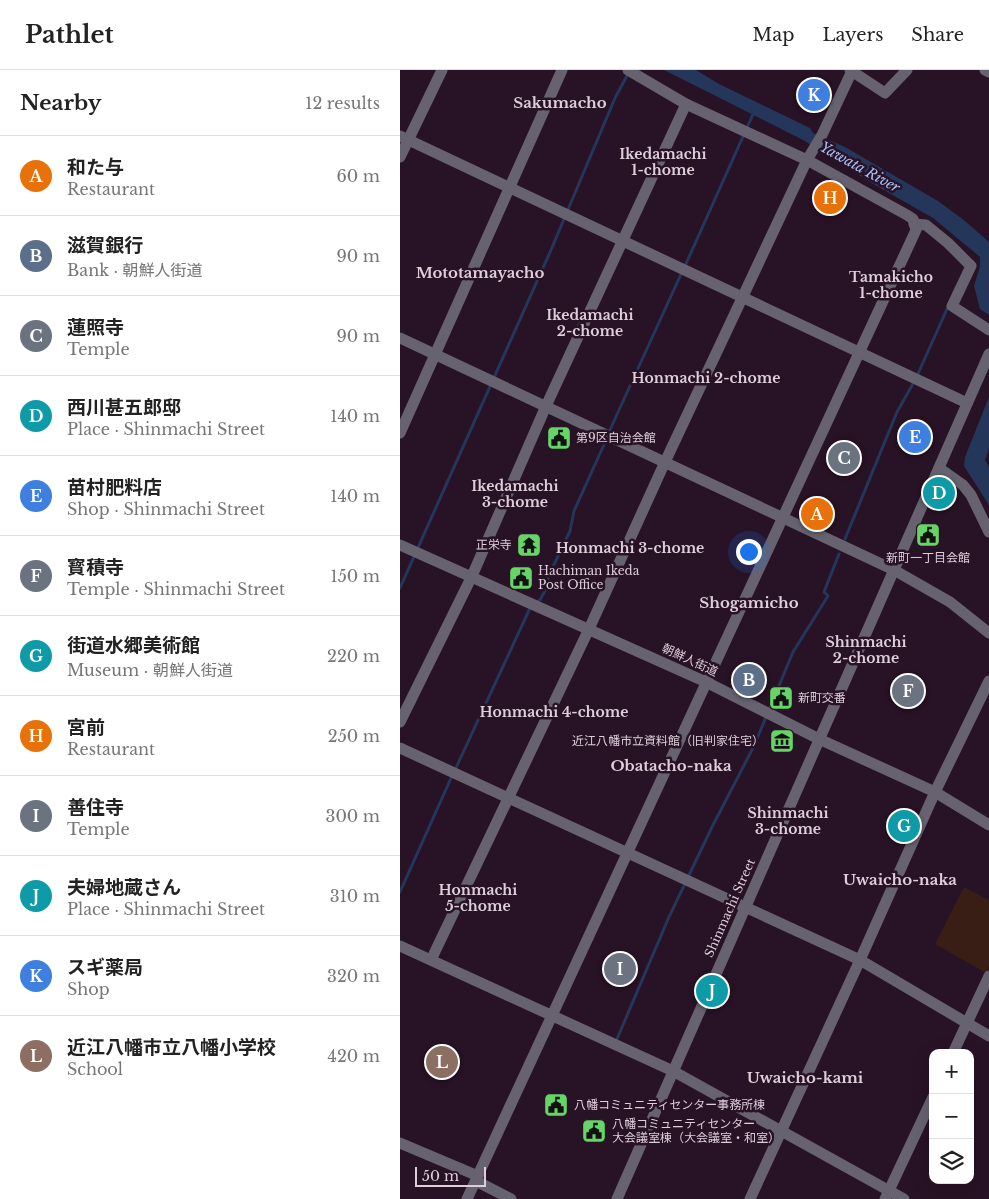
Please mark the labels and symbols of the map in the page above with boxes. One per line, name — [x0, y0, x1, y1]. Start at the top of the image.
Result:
pin: K — [798, 76, 830, 114]
district label: Sakumacho — [513, 93, 607, 112]
water label: Yawata River — [817, 138, 904, 197]
district label: Ikedamachi 1-chome — [619, 145, 707, 179]
pin: H — [814, 179, 846, 217]
district label: Mototamayacho — [416, 263, 544, 282]
district label: Tamakicho 1-chome — [849, 268, 933, 302]
district label: Ikedamachi 2-chome — [546, 306, 634, 340]
district label: Honmachi 2-chome — [632, 369, 780, 387]
pin: E — [899, 418, 931, 456]
public building icon: 第9区自治会館 — [546, 425, 572, 451]
place label: 第9区自治会館 — [576, 430, 656, 445]
pin: C — [828, 439, 860, 477]
pin: D — [923, 474, 955, 512]
district label: Ikedamachi 3-chome — [471, 477, 559, 511]
pin: A — [801, 495, 833, 533]
public building icon: 新町一丁目会館 — [915, 522, 941, 548]
temple icon: 正栄寺 — [516, 532, 542, 558]
place label: 正栄寺 — [476, 537, 512, 552]
district label: Honmachi 3-chome — [556, 539, 704, 557]
your location — [736, 539, 762, 565]
place label: 新町一丁目会館 — [886, 550, 970, 565]
place label: Hachiman Ikeda Post Office — [538, 563, 640, 592]
public building icon: Hachiman Ikeda Post Office — [508, 565, 534, 591]
district label: Shogamicho — [699, 593, 799, 612]
district label: Shinmachi 2-chome — [826, 633, 906, 667]
street label: 朝鮮人街道 — [660, 640, 721, 679]
pin: B — [733, 661, 765, 699]
pin: F — [892, 672, 924, 710]
public building icon: 新町交番 — [768, 685, 794, 711]
place label: 新町交番 — [798, 690, 846, 705]
district label: Honmachi 4-chome — [479, 703, 629, 721]
museum icon: 近江八幡市立資料館（旧判家住宅） — [769, 728, 795, 754]
place label: 近江八幡市立資料館（旧判家住宅） — [572, 733, 764, 748]
district label: Obatacho-naka — [610, 756, 732, 775]
district label: Shinmachi 3-chome — [748, 804, 828, 838]
pin: G — [888, 807, 920, 845]
street label: Shinmachi Street — [701, 856, 758, 959]
district label: Uwaicho-naka — [843, 870, 957, 889]
district label: Honmachi 5-chome — [439, 881, 517, 915]
pin: I — [604, 950, 636, 988]
pin: J — [696, 972, 728, 1010]
pin: L — [426, 1043, 458, 1081]
district label: Uwaicho-kami — [747, 1068, 864, 1087]
public building icon: 八幡コミュニティセンター事務所棟 — [543, 1092, 569, 1118]
place label: 八幡コミュニティセンター事務所棟 — [574, 1097, 765, 1112]
place label: 八幡コミュニティセンター 大会議室棟（大会議室・和室） — [612, 1116, 780, 1145]
public building icon: 八幡コミュニティセンター 大会議室棟（大会議室・和室） — [581, 1118, 607, 1144]
scale bar — [415, 1164, 486, 1187]

